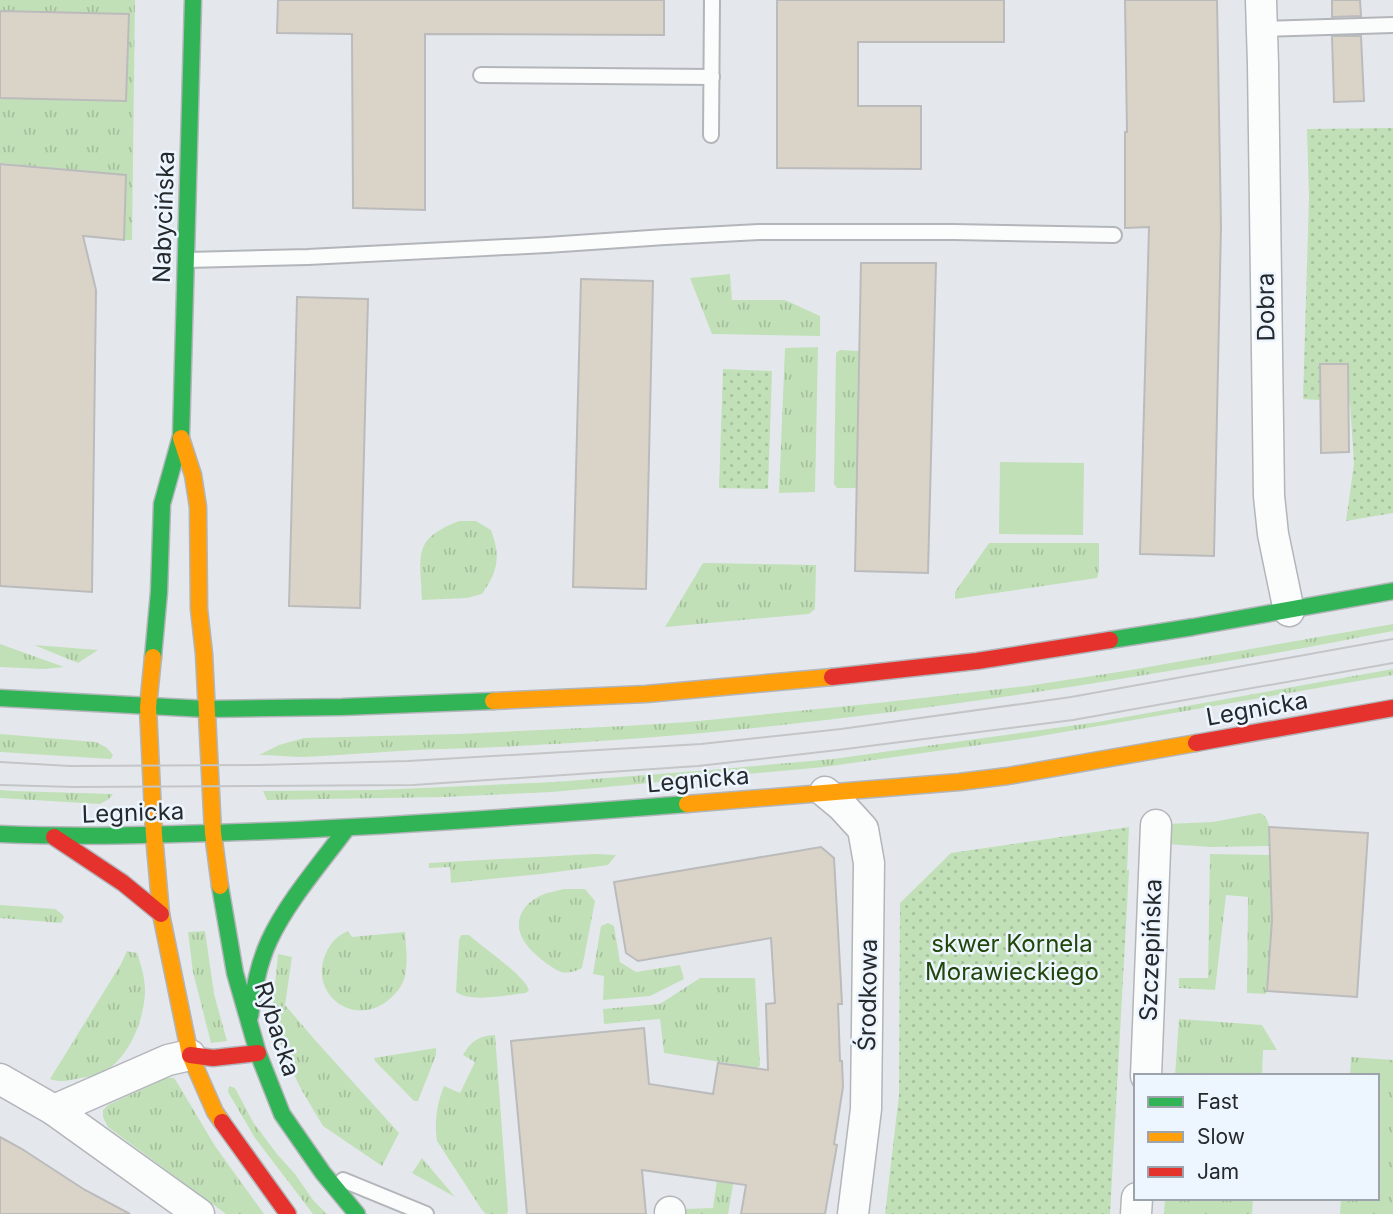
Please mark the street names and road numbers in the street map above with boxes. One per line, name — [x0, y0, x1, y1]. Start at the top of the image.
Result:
street label: Nabycińska — [147, 151, 180, 283]
street label: Dobra — [1250, 272, 1281, 342]
street label: Legnicka — [1204, 685, 1310, 732]
street label: Legnicka — [646, 761, 750, 798]
street label: Legnicka — [81, 796, 185, 829]
street label: Szczepińska — [1134, 878, 1167, 1022]
street label: Środkowa — [852, 938, 883, 1052]
street label: Rybacka — [249, 978, 306, 1080]

